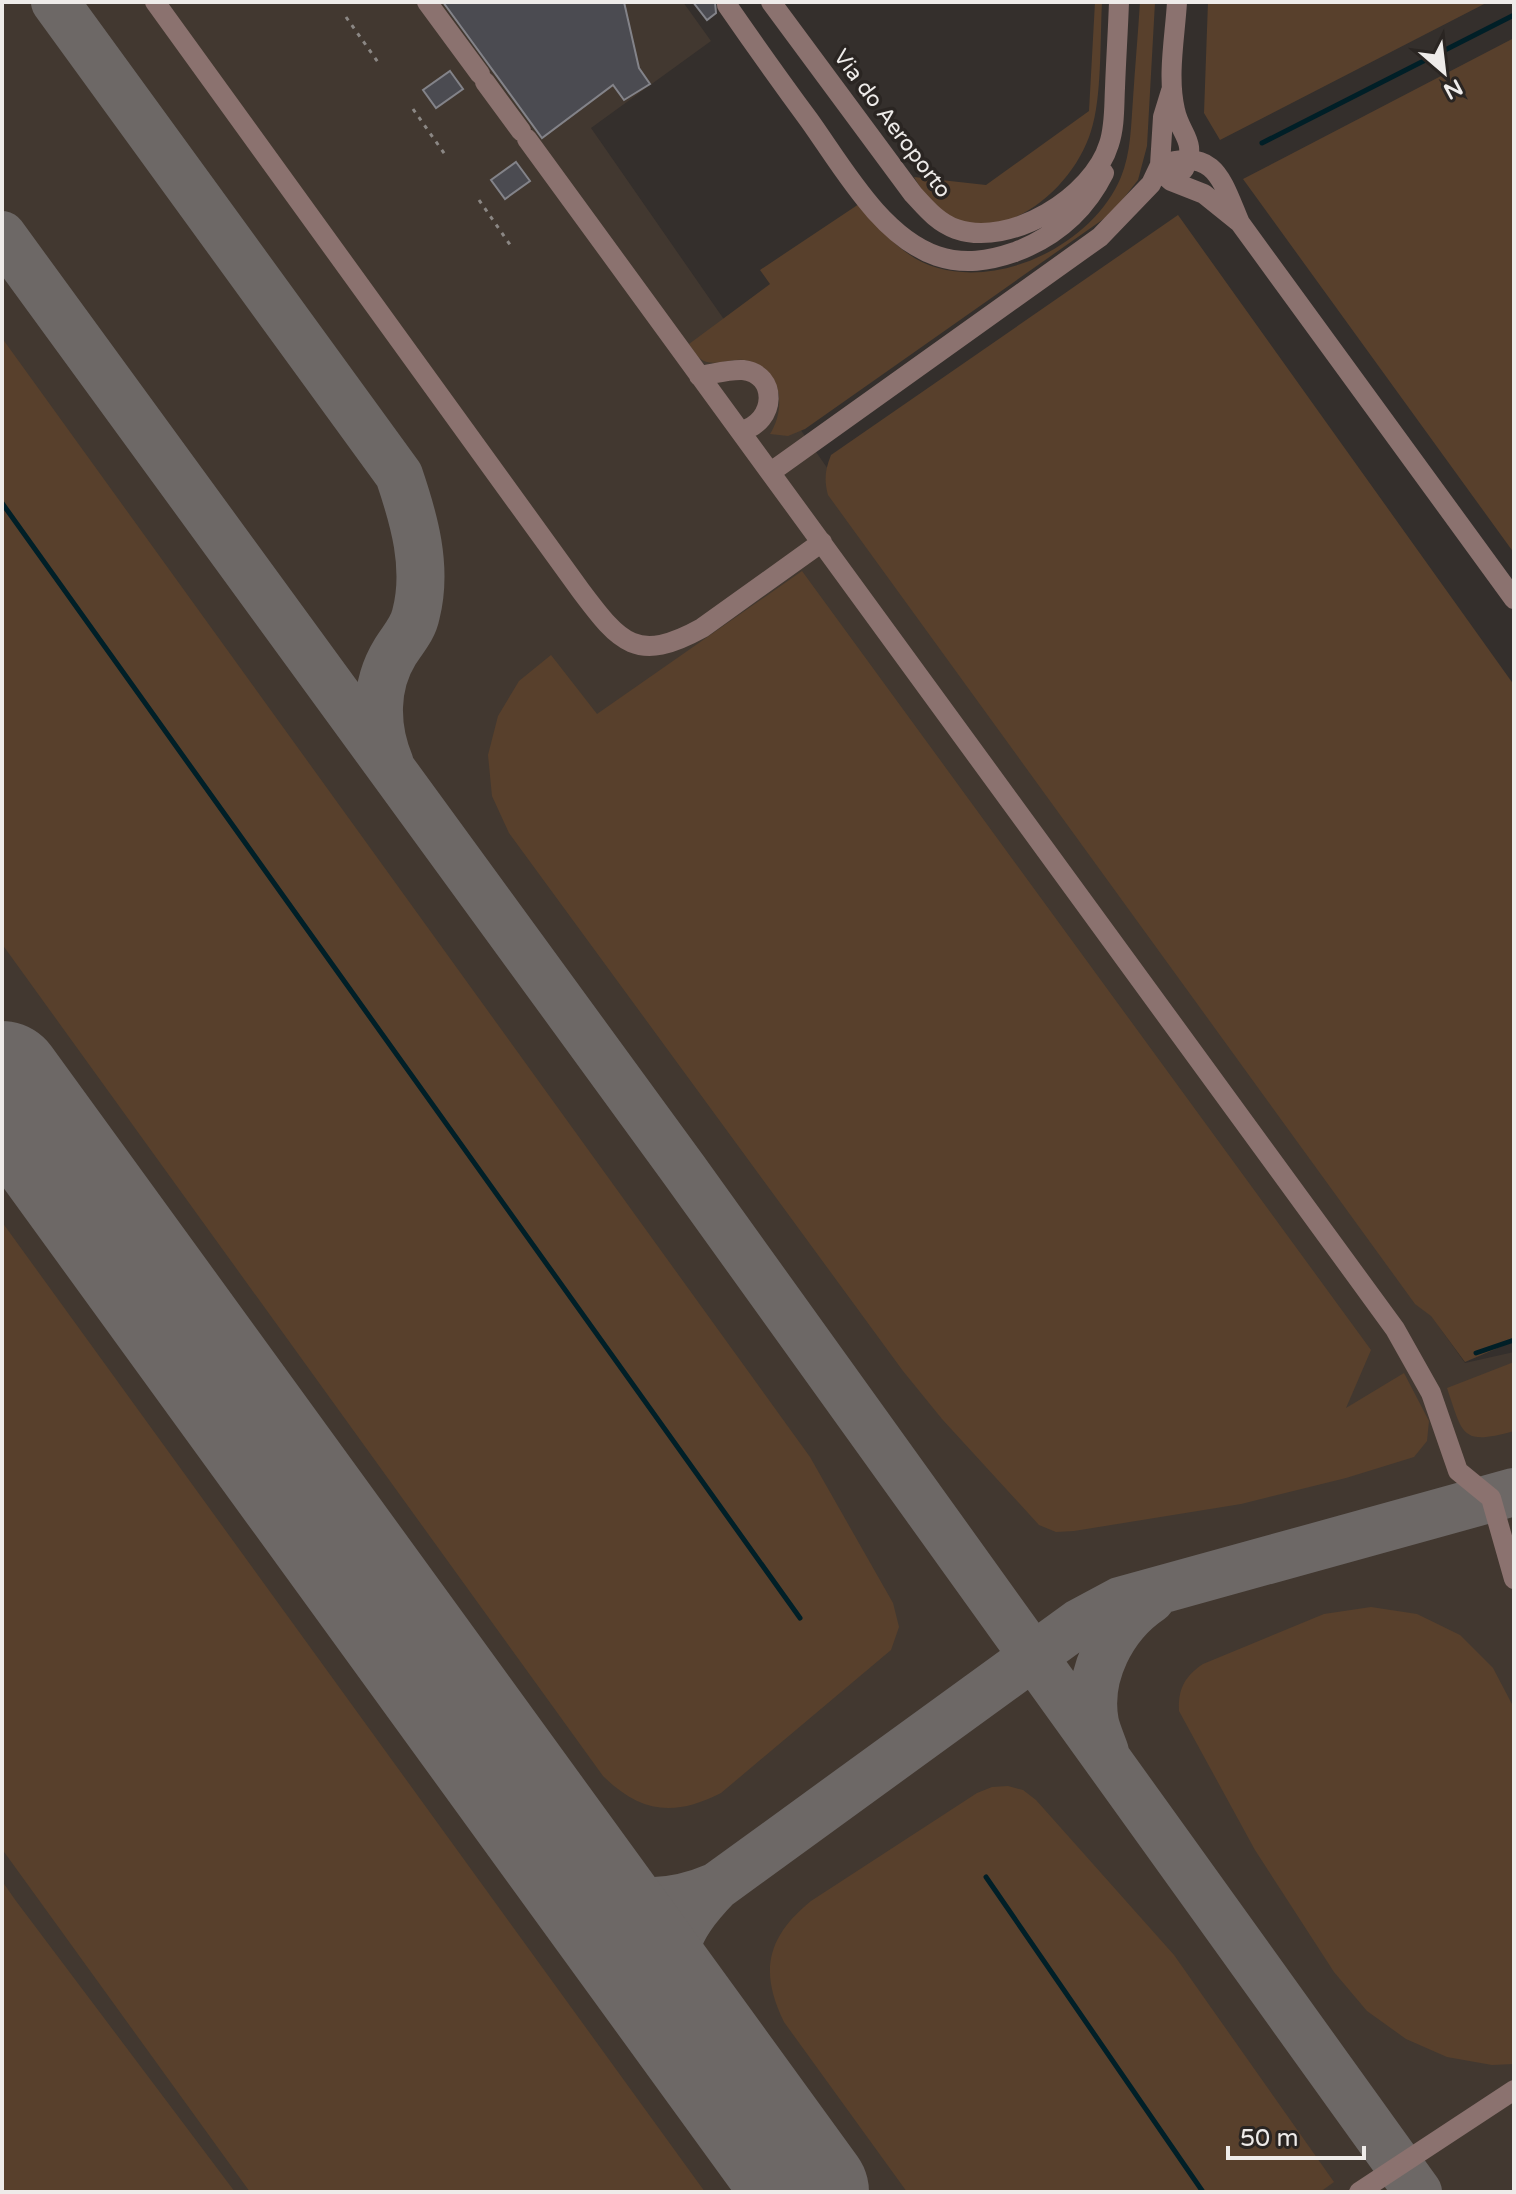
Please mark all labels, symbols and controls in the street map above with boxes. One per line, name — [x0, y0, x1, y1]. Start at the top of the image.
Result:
north arrow — [1404, 32, 1484, 112]
street label: Via do Aeroporto — [828, 44, 956, 203]
text: N — [1439, 73, 1467, 104]
scale bar — [1228, 2110, 1364, 2160]
text: 50 m — [1240, 2124, 1298, 2153]

